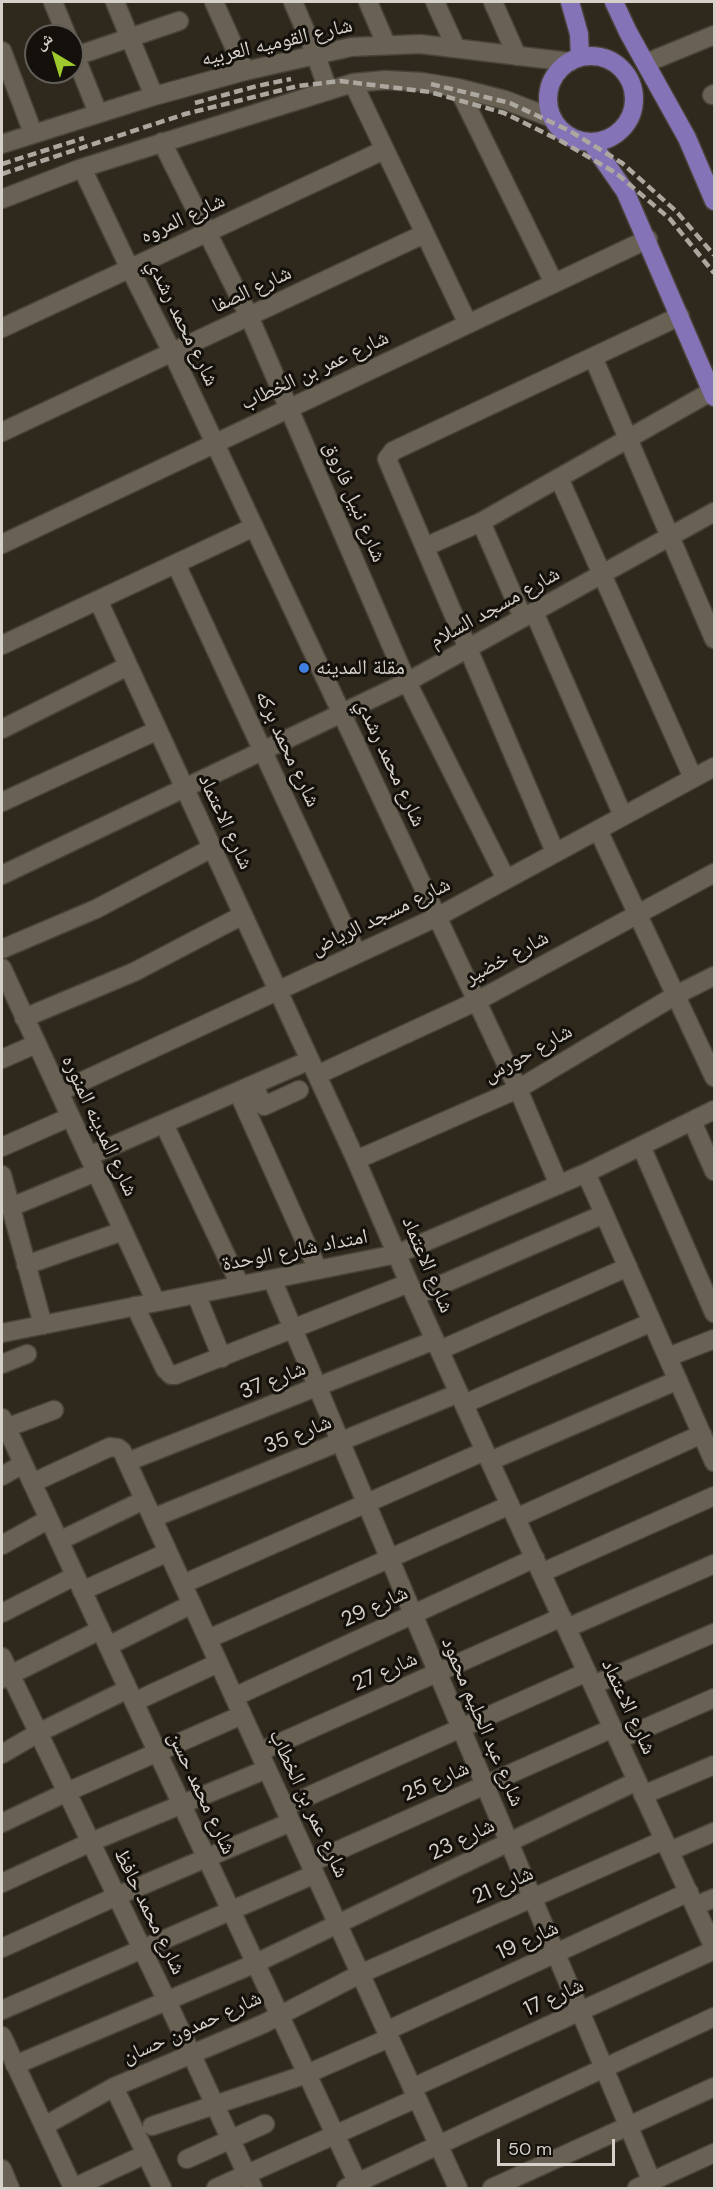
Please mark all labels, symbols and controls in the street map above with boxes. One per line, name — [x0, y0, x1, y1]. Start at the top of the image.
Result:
street label: شارع القوميه العربيه — [199, 13, 355, 73]
north arrow — [24, 24, 84, 84]
text: ش — [31, 28, 57, 55]
street label: شارع المروه — [137, 188, 229, 250]
street label: شارع محمد رشدي — [140, 255, 224, 391]
street label: شارع الصفا — [208, 261, 296, 319]
street label: شارع عمر بن الخطاب — [237, 326, 393, 416]
street label: شارع نبيل فاروق — [317, 438, 391, 566]
street label: شارع مسجد السلام — [425, 562, 565, 654]
place label: مقلة المدينه — [316, 655, 405, 681]
marker: مقلة المدينه — [297, 661, 311, 675]
street label: شارع محمد بركه — [249, 687, 325, 811]
street label: شارع محمد رشدي — [349, 695, 431, 831]
street label: شارع الاعتماد — [192, 770, 258, 874]
street label: شارع مسجد الرياض — [307, 872, 455, 962]
street label: شارع خضير — [461, 925, 553, 991]
street label: شارع حورس — [479, 1019, 577, 1089]
street label: شارع المدينه المنوره — [55, 1051, 143, 1201]
street label: شارع الاعتماد — [395, 1213, 459, 1317]
street label: امتداد شارع الوحدة — [220, 1225, 370, 1277]
street label: شارع 37 — [236, 1356, 310, 1406]
street label: شارع 35 — [260, 1410, 336, 1460]
street label: شارع 29 — [338, 1581, 412, 1633]
street label: شارع عبد الحليم محمود — [435, 1634, 529, 1810]
street label: شارع 27 — [349, 1647, 421, 1697]
street label: شارع الاعتماد — [595, 1655, 661, 1759]
street label: شارع عمر بن الخطاب — [263, 1726, 353, 1882]
street label: شارع محمد حسن — [162, 1727, 240, 1859]
street label: شارع 25 — [399, 1756, 473, 1808]
street label: شارع 23 — [425, 1813, 499, 1867]
street label: شارع محمد حافظ — [108, 1845, 190, 1979]
street label: شارع 21 — [469, 1861, 537, 1911]
street label: شارع 19 — [493, 1916, 563, 1966]
street label: شارع 17 — [520, 1973, 588, 2023]
street label: شارع حمدون حسان — [118, 1986, 266, 2070]
scale bar — [500, 2127, 618, 2165]
text: 50 m — [508, 2137, 552, 2161]

